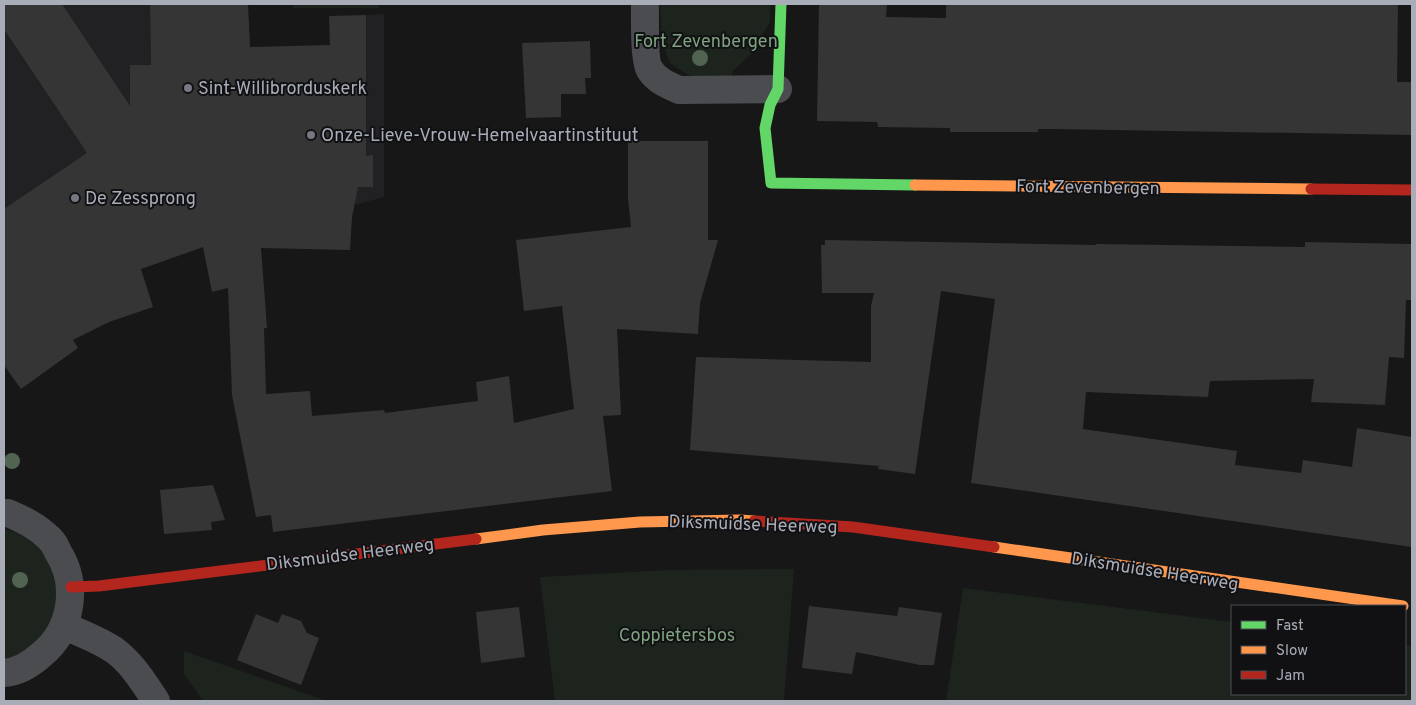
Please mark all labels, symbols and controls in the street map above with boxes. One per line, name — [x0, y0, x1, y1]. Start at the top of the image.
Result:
park label: Fort Zevenbergen — [634, 31, 778, 54]
place label: Sint-Willibrorduskerk — [198, 78, 367, 101]
marker: Sint-Willibrorduskerk — [182, 82, 194, 94]
place label: Onze-Lieve-Vrouw-Hemelvaartinstituut — [321, 125, 639, 148]
marker: Onze-Lieve-Vrouw-Hemelvaartinstituut — [305, 129, 317, 141]
street label: Fort Zevenbergen — [1016, 176, 1160, 201]
place label: De Zessprong — [85, 188, 196, 211]
marker: De Zessprong — [69, 192, 81, 204]
street label: Diksmuidse Heerweg — [668, 511, 838, 540]
street label: Diksmuidse Heerweg — [265, 534, 436, 577]
street label: Diksmuidse Heerweg — [1069, 548, 1240, 597]
legend — [1231, 605, 1406, 695]
text: Fast — [1276, 617, 1304, 636]
park label: Coppietersbos — [619, 625, 735, 648]
text: Slow — [1276, 642, 1308, 661]
text: Jam — [1276, 667, 1305, 686]

